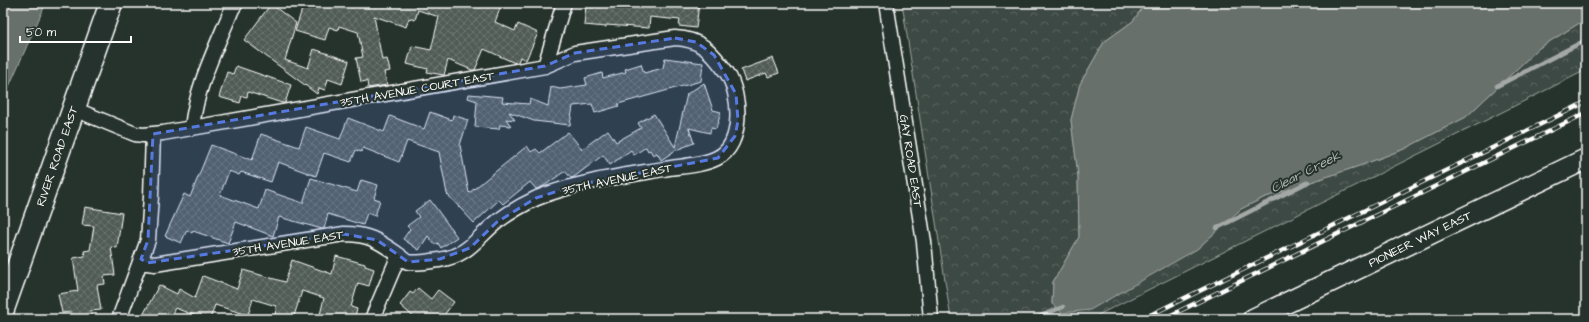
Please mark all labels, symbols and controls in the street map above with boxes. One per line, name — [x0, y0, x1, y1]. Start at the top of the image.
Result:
scale bar — [20, 18, 131, 44]
text: 50 m — [26, 24, 57, 41]
street label: 35TH AVENUE COURT EAST — [338, 67, 496, 111]
street label: RIVER ROAD EAST — [32, 103, 83, 209]
street label: GAY ROAD EAST — [895, 113, 926, 209]
water label: Clear Creek — [1268, 146, 1344, 197]
street label: 35TH AVENUE EAST — [560, 159, 674, 200]
street label: PIONEER WAY EAST — [1366, 207, 1475, 272]
street label: 35TH AVENUE EAST — [231, 226, 346, 261]

